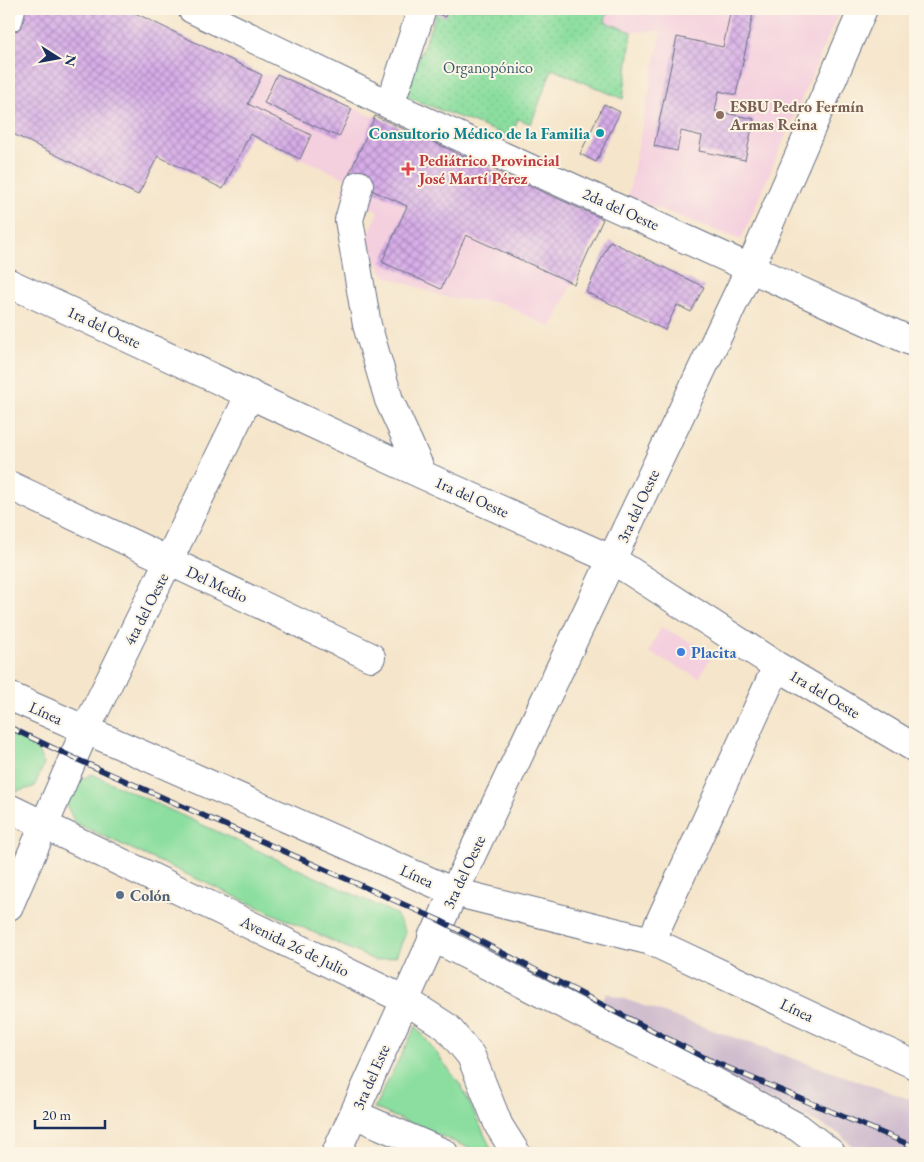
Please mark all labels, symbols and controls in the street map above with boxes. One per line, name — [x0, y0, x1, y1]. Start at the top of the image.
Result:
north arrow — [32, 32, 82, 82]
text: N — [61, 53, 81, 68]
park label: Organopónico — [443, 57, 533, 78]
place label: ESBU Pedro Fermín Armas Reina — [729, 96, 864, 135]
marker: ESBU Pedro Fermín Armas Reina — [714, 109, 726, 121]
place label: Consultorio Médico de la Familia — [369, 123, 591, 144]
marker: Consultorio Médico de la Familia — [594, 127, 606, 139]
place label: Pediátrico Provincial José Martí Pérez — [417, 150, 560, 189]
marker: Pediátrico Provincial José Martí Pérez — [401, 162, 415, 176]
street label: 2da del Oeste — [579, 183, 663, 235]
street label: 1ra del Oeste — [64, 301, 144, 353]
street label: 3ra del Oeste — [612, 466, 664, 546]
street label: 1ra del Oeste — [432, 471, 512, 523]
street label: Del Medio — [183, 561, 251, 607]
street label: 4ta del Oeste — [119, 569, 173, 649]
place label: Placita — [691, 642, 738, 663]
marker: Placita — [675, 646, 687, 658]
street label: 1ra del Oeste — [786, 665, 864, 723]
street label: Línea — [26, 696, 67, 730]
street label: 3ra del Oeste — [438, 832, 490, 912]
street label: Línea — [397, 859, 438, 893]
place label: Colón — [130, 885, 171, 906]
marker: Colón — [114, 889, 126, 901]
street label: Avenida 26 de Julio — [236, 910, 353, 981]
street label: Línea — [777, 993, 818, 1027]
street label: 3ra del Este — [347, 1041, 395, 1113]
scale bar — [35, 1097, 105, 1129]
text: 20 m — [42, 1105, 71, 1124]

